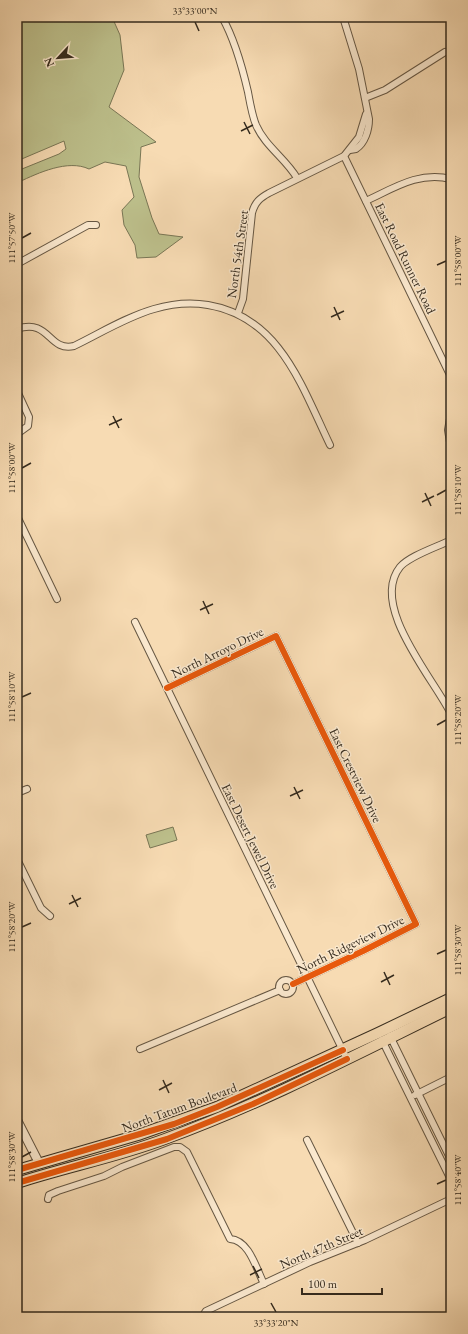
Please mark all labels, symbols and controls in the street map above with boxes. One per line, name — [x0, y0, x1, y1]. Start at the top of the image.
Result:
text: 33°33'00"N — [173, 4, 218, 17]
north arrow — [38, 38, 78, 78]
text: N — [41, 55, 57, 69]
street label: East Road Runner Road — [371, 200, 440, 317]
street label: North 54th Street — [223, 209, 252, 299]
text: 111°57'50"W — [5, 212, 18, 263]
text: 111°58'00"W — [451, 235, 464, 286]
text: 111°58'00"W — [5, 442, 18, 493]
text: 111°58'10"W — [451, 464, 464, 515]
street label: North Arroyo Drive — [168, 623, 266, 682]
text: 111°58'10"W — [5, 671, 18, 722]
text: 111°58'20"W — [451, 694, 464, 745]
street label: East Crestview Drive — [325, 725, 386, 825]
street label: East Desert Jewel Drive — [218, 781, 283, 892]
text: 111°58'20"W — [5, 901, 18, 952]
street label: North Ridgeview Drive — [294, 911, 407, 978]
text: 111°58'30"W — [451, 924, 464, 975]
street label: North Tatum Boulevard — [119, 1079, 239, 1136]
text: 111°58'30"W — [5, 1131, 18, 1182]
text: 111°58'40"W — [451, 1154, 464, 1205]
street label: North 47th Street — [277, 1222, 365, 1273]
scale bar — [302, 1270, 382, 1296]
text: 100 m — [308, 1276, 338, 1292]
text: 33°33'20"N — [254, 1316, 299, 1329]

